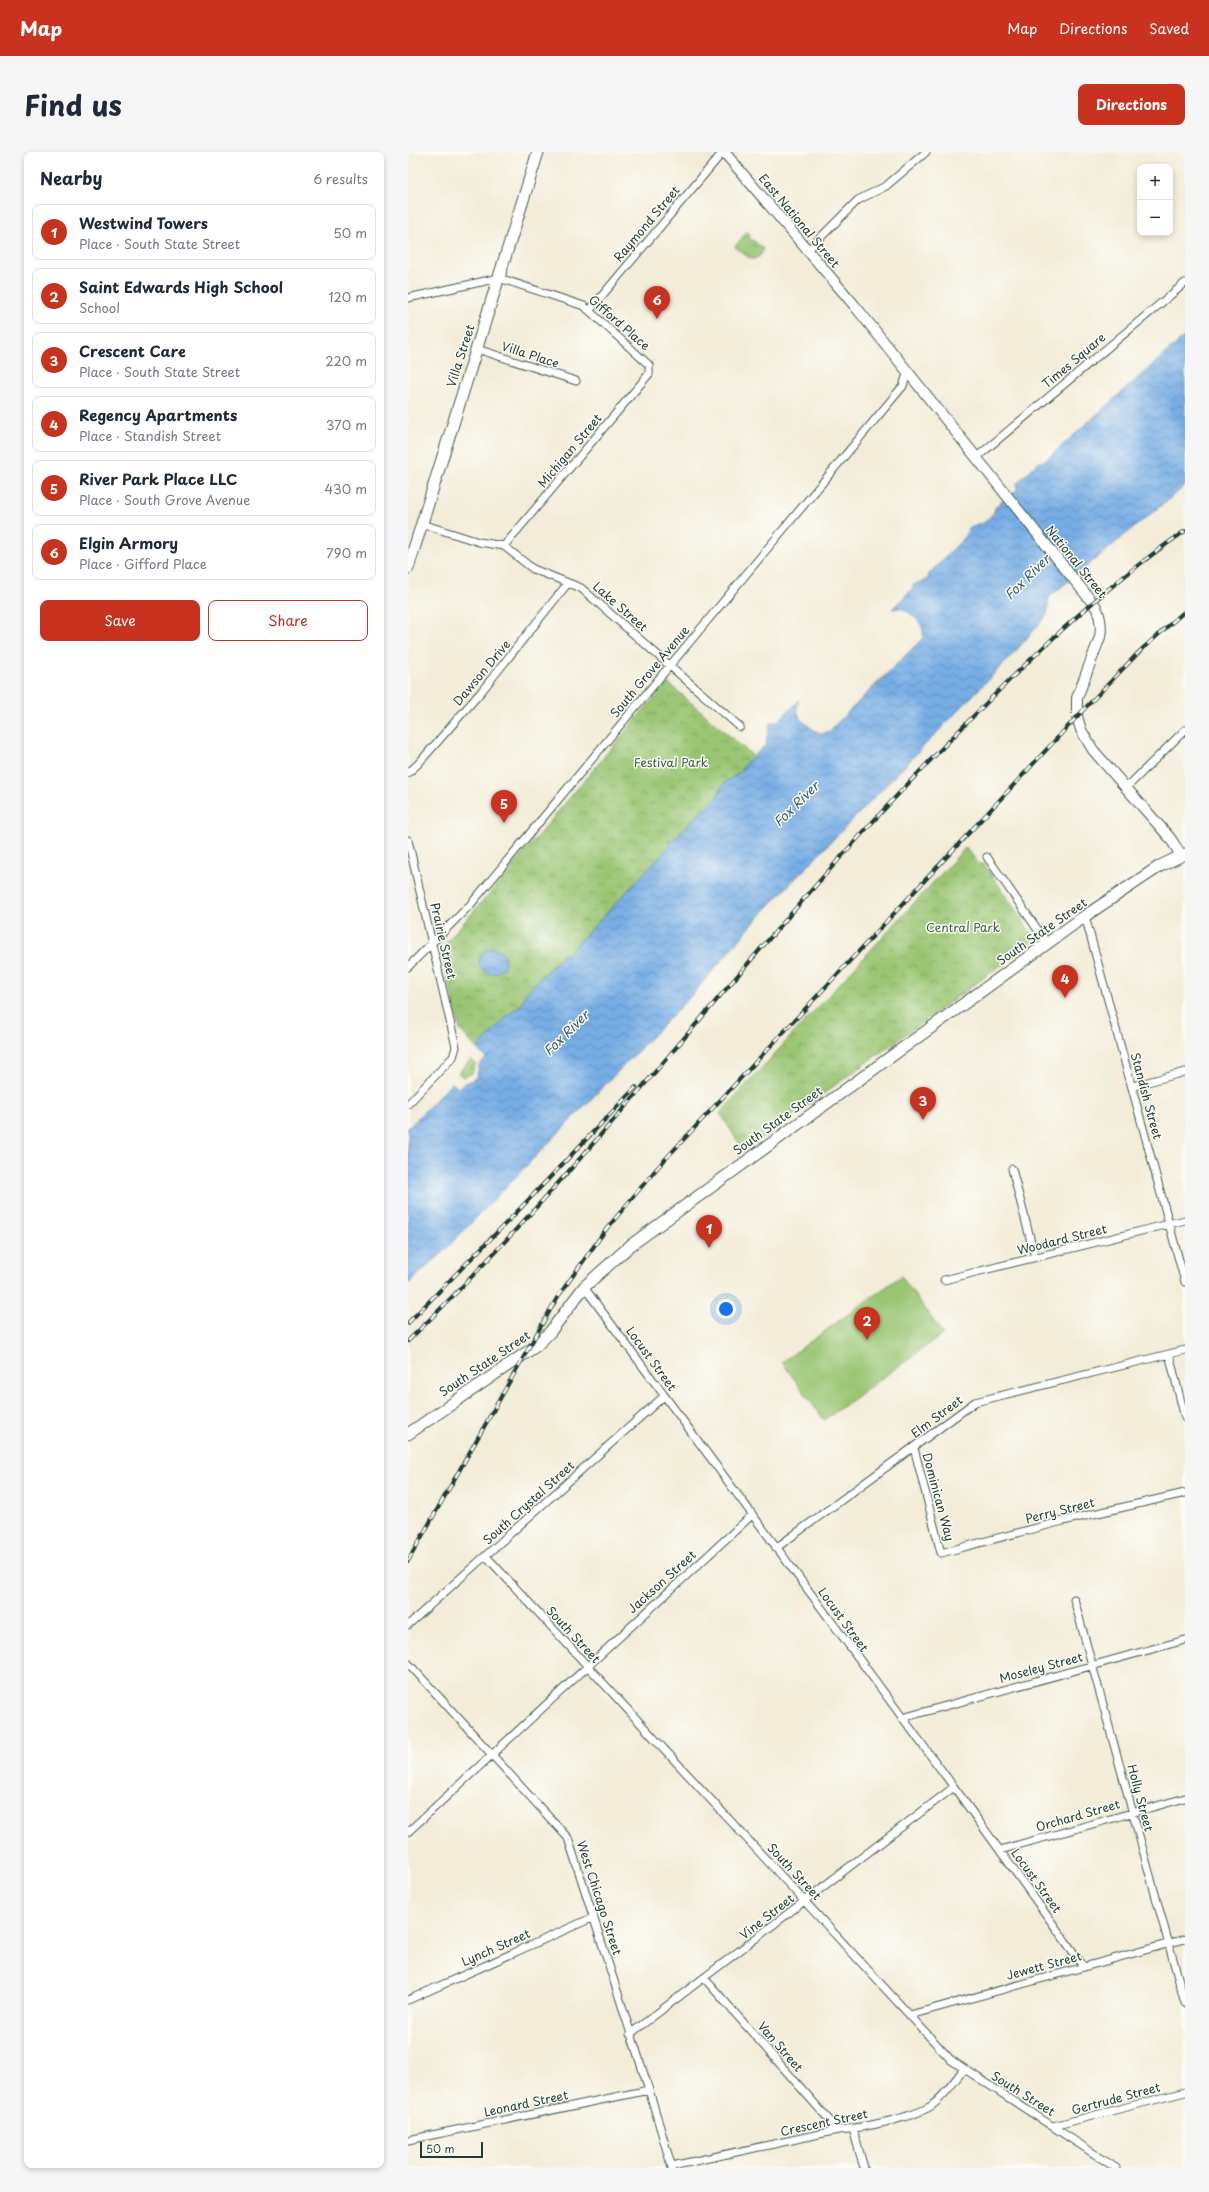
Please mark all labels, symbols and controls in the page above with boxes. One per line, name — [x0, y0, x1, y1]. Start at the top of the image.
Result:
text: Map — [20, 14, 62, 42]
text: Map — [1007, 18, 1037, 39]
text: Directions — [1059, 18, 1127, 39]
text: Saved — [1149, 18, 1189, 39]
text: Find us — [24, 83, 122, 126]
button: Directions — [1078, 84, 1185, 125]
map controls — [1137, 164, 1173, 236]
button: + — [1137, 164, 1173, 200]
text: Nearby — [40, 165, 102, 191]
text: 6 results — [313, 169, 368, 188]
street label: East National Street — [755, 169, 845, 271]
street label: Raymond Street — [609, 181, 684, 265]
button: − — [1137, 200, 1173, 236]
text: Westwind Towers — [79, 211, 208, 234]
text: 1 — [51, 223, 57, 242]
text: 50 m — [333, 223, 367, 242]
text: Place · South State Street — [79, 234, 240, 253]
text: Saint Edwards High School — [79, 275, 283, 298]
pin: 6 — [644, 286, 670, 319]
text: 2 — [49, 287, 59, 306]
text: 120 m — [328, 287, 367, 306]
street label: Gifford Place — [585, 290, 655, 354]
text: School — [79, 298, 120, 317]
street label: Villa Street — [441, 322, 479, 389]
street label: Times Square — [1038, 328, 1109, 392]
street label: Villa Place — [499, 336, 561, 372]
text: Crescent Care — [79, 339, 186, 362]
text: 3 — [50, 351, 58, 370]
text: 220 m — [325, 351, 367, 370]
text: Place · South State Street — [79, 362, 240, 381]
text: Regency Apartments — [79, 403, 237, 426]
street label: Michigan Street — [533, 409, 606, 491]
text: 4 — [50, 415, 58, 434]
text: 370 m — [326, 415, 367, 434]
text: Place · Standish Street — [79, 426, 221, 445]
text: River Park Place LLC — [79, 467, 237, 490]
text: 5 — [50, 479, 58, 498]
text: 430 m — [325, 479, 367, 498]
text: Place · South Grove Avenue — [79, 490, 250, 509]
street label: National Street — [1042, 521, 1112, 602]
text: Elgin Armory — [79, 531, 178, 554]
text: 6 — [49, 543, 59, 562]
text: 790 m — [326, 543, 367, 562]
water label: Fox River — [1000, 548, 1055, 604]
text: Place · Gifford Place — [79, 554, 207, 573]
street label: Lake Street — [589, 577, 652, 635]
button: Save — [40, 600, 200, 641]
button: Share — [208, 600, 368, 641]
street label: South Grove Avenue — [605, 621, 693, 721]
street label: Dawson Drive — [448, 636, 514, 709]
park label: Festival Park — [634, 753, 708, 771]
water label: Fox River — [769, 775, 824, 831]
pin: 5 — [491, 790, 517, 823]
street label: South State Street — [993, 893, 1090, 969]
street label: Prairie Street — [426, 901, 462, 981]
park label: Central Park — [926, 918, 1000, 936]
pin: 4 — [1052, 965, 1078, 998]
water label: Fox River — [539, 1004, 594, 1060]
street label: Standish Street — [1127, 1050, 1167, 1141]
street label: South State Street — [729, 1082, 826, 1159]
pin: 3 — [910, 1087, 936, 1120]
pin: 1 — [696, 1215, 722, 1248]
street label: Woodard Street — [1015, 1219, 1109, 1259]
your location — [716, 1299, 736, 1319]
pin: 2 — [854, 1307, 880, 1340]
street label: Locust Street — [622, 1323, 681, 1394]
street label: South State Street — [435, 1326, 534, 1400]
street label: Elm Street — [907, 1391, 966, 1442]
street label: Dominican Way — [919, 1451, 959, 1543]
street label: South Crystal Street — [479, 1456, 578, 1548]
street label: Perry Street — [1023, 1493, 1096, 1527]
street label: Jackson Street — [623, 1546, 700, 1617]
street label: Locust Street — [814, 1584, 873, 1655]
street label: South Street — [543, 1602, 605, 1667]
street label: Moseley Street — [997, 1647, 1085, 1687]
street label: Holly Street — [1123, 1762, 1159, 1833]
street label: Orchard Street — [1034, 1794, 1122, 1836]
street label: West Chicago Street — [573, 1838, 627, 1957]
street label: South Street — [764, 1839, 826, 1904]
street label: Locust Street — [1007, 1845, 1066, 1916]
street label: Vine Street — [735, 1889, 798, 1943]
street label: Lynch Street — [458, 1924, 533, 1970]
street label: Jewett Street — [1004, 1946, 1084, 1984]
street label: Van Street — [754, 2017, 808, 2075]
street label: South Street — [988, 2066, 1059, 2120]
street label: Gertrude Street — [1069, 2078, 1162, 2119]
street label: Leonard Street — [482, 2085, 570, 2121]
street label: Crescent Street — [779, 2104, 869, 2140]
scale bar — [420, 2140, 483, 2159]
text: 50 m — [426, 2140, 455, 2157]

